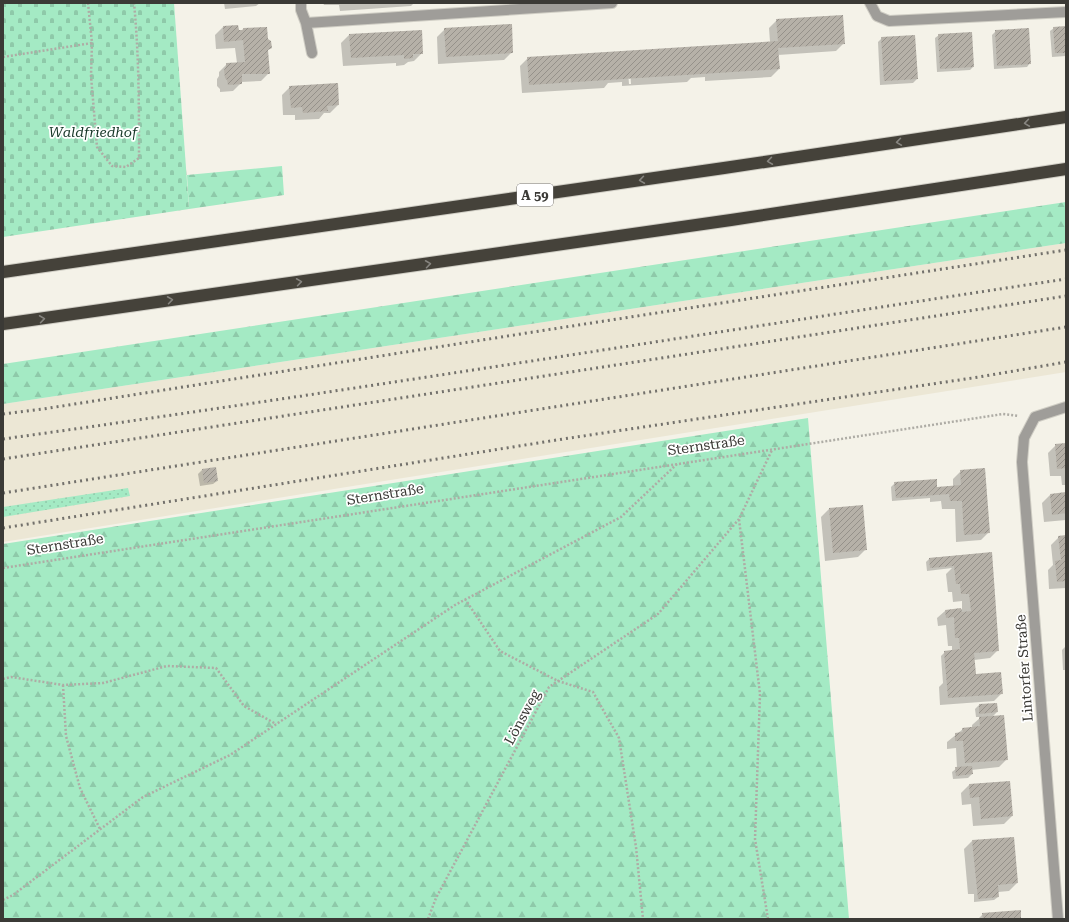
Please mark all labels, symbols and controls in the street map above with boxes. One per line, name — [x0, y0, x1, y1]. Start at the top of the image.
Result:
one-way arrow — [1024, 118, 1031, 127]
park label: Waldfriedhof — [49, 124, 139, 140]
one-way arrow — [896, 137, 902, 146]
one-way arrow — [767, 156, 773, 165]
one-way arrow — [639, 175, 645, 184]
road number: A 59 — [517, 184, 553, 206]
one-way arrow — [425, 260, 431, 269]
one-way arrow — [296, 278, 302, 287]
one-way arrow — [167, 296, 173, 305]
one-way arrow — [39, 315, 45, 324]
street label: Sternstraße — [666, 432, 746, 458]
street label: Sternstraße — [345, 480, 425, 508]
street label: Sternstraße — [25, 530, 105, 558]
street label: Lintorfer Straße — [1012, 614, 1036, 722]
street label: Lönsweg — [501, 687, 543, 747]

